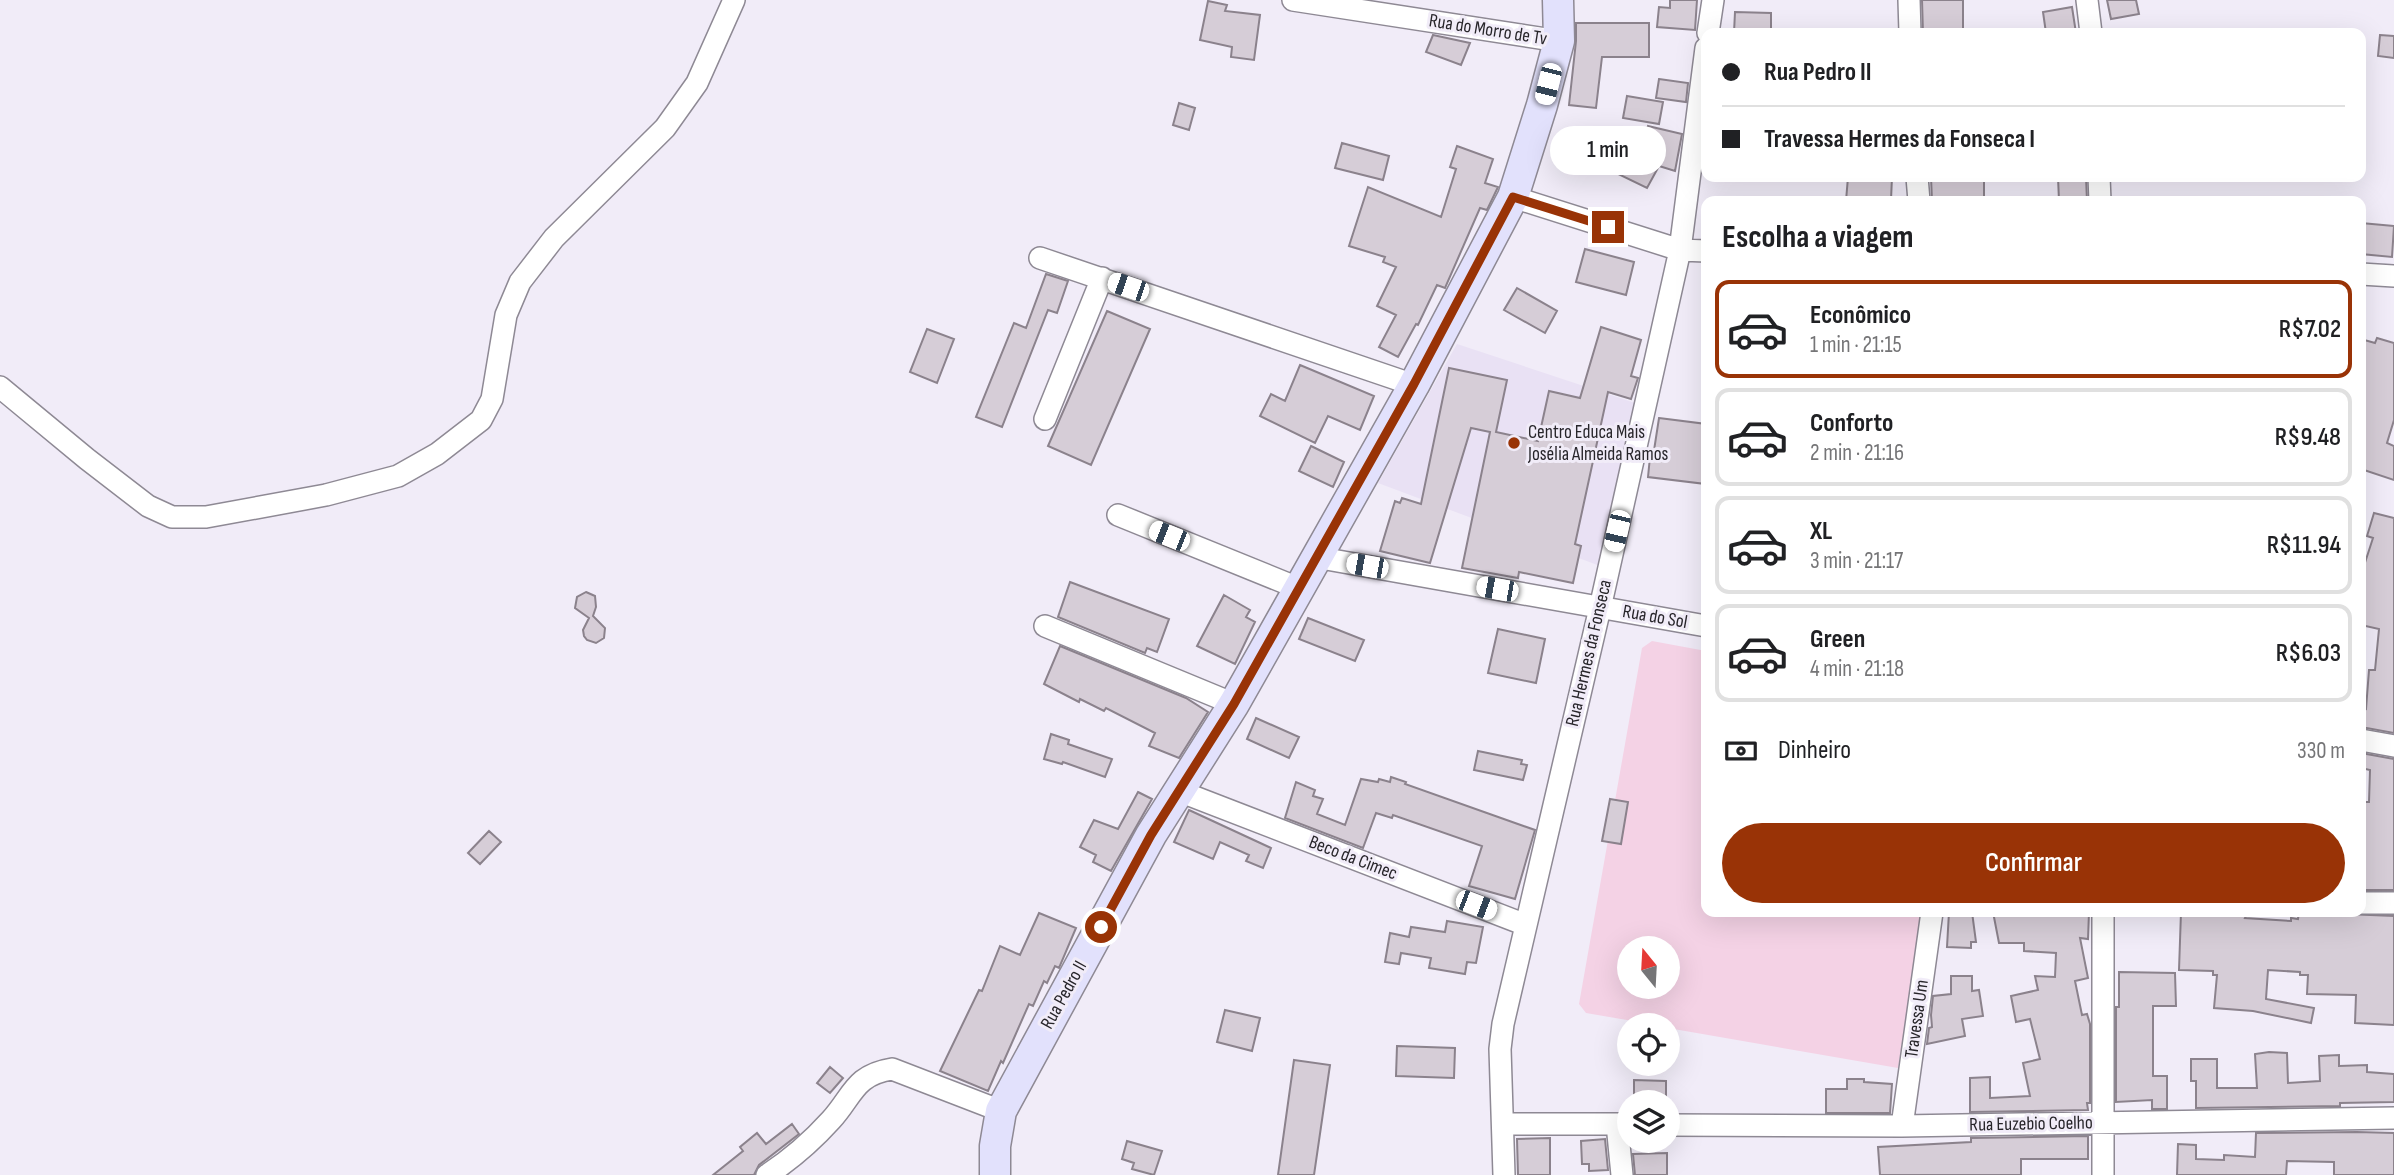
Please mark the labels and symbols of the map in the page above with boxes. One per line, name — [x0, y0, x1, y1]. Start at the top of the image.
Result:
street label: Rua do Morro de Tv — [1427, 9, 1549, 51]
car — [1533, 61, 1564, 107]
callout: 1 min — [1550, 126, 1666, 174]
route end — [1592, 211, 1624, 243]
car — [1105, 270, 1152, 304]
place label: Centro Educa Mais Josélia Almeida Ramos — [1527, 421, 1669, 466]
marker: Centro Educa Mais Josélia Almeida Ramos — [1506, 435, 1522, 451]
car — [1603, 508, 1632, 554]
car — [1146, 518, 1193, 554]
car — [1345, 552, 1390, 580]
car — [1475, 575, 1520, 603]
street label: Rua Hermes da Fonseca — [1561, 577, 1617, 729]
street label: Rua do Sol — [1621, 600, 1689, 634]
street label: Beco da Cimec — [1305, 831, 1401, 885]
car — [1453, 888, 1500, 922]
route start — [1085, 911, 1117, 943]
north arrow — [1617, 936, 1680, 999]
street label: Rua Pedro II — [1036, 957, 1092, 1033]
street label: Travessa Um — [1900, 978, 1934, 1060]
street label: Rua Euzebio Coelho — [1969, 1111, 2093, 1137]

